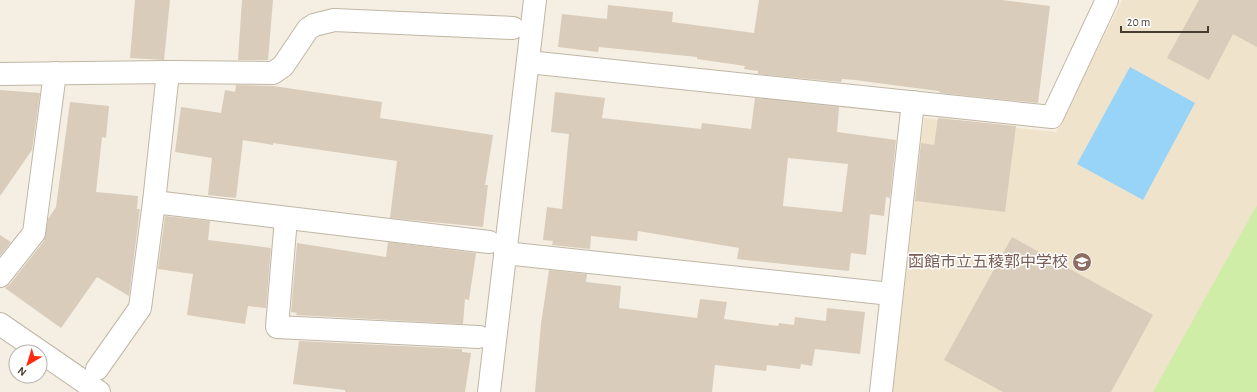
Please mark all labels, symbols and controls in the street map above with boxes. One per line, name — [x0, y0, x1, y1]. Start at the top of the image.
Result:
scale bar — [1121, 8, 1208, 34]
text: 20 m — [1127, 16, 1150, 28]
school or university icon: 函館市立五稜郭中学校 — [1071, 251, 1093, 273]
place label: 函館市立五稜郭中学校 — [908, 253, 1068, 270]
north arrow — [8, 344, 48, 384]
text: N — [16, 365, 29, 378]

